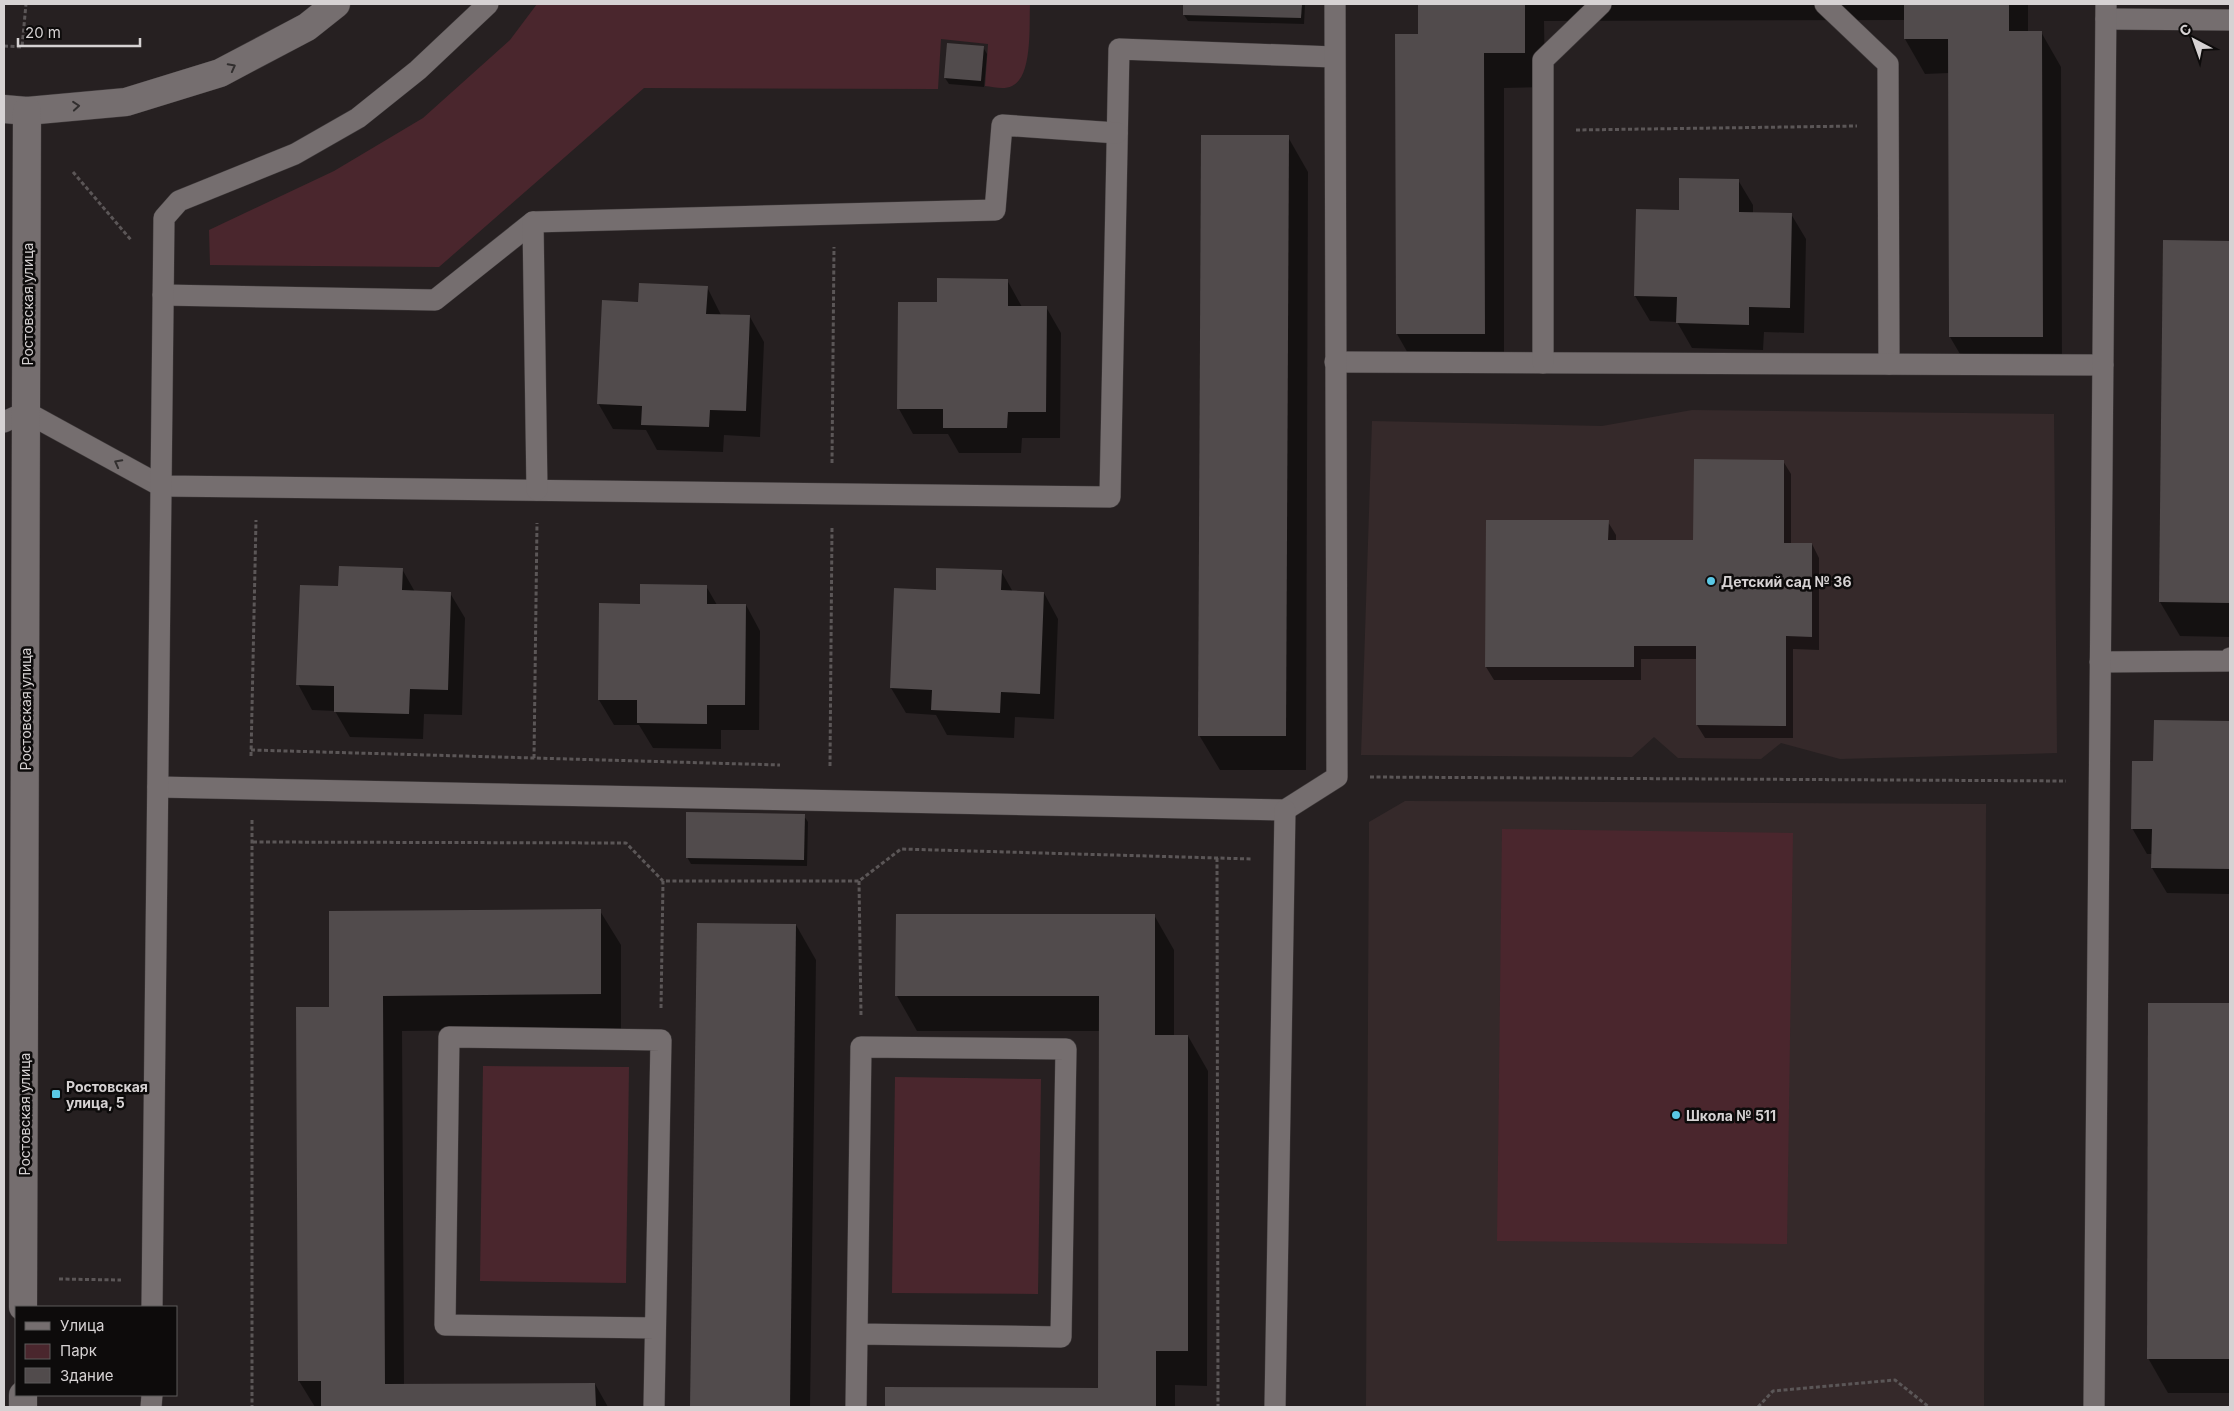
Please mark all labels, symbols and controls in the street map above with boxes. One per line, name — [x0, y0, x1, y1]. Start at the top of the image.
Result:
scale bar — [18, 15, 140, 47]
north arrow — [2169, 15, 2219, 65]
text: С — [2176, 20, 2195, 40]
text: 20 m — [25, 23, 61, 42]
one-way arrow — [227, 63, 236, 73]
one-way arrow — [72, 101, 80, 112]
street label: Ростовская улица — [19, 243, 36, 365]
one-way arrow — [114, 459, 123, 469]
place label: Детский сад № 36 — [1721, 573, 1851, 590]
marker: Детский сад № 36 — [1705, 575, 1717, 587]
street label: Ростовская улица — [17, 648, 34, 770]
street label: Ростовская улица — [16, 1053, 33, 1175]
place label: Ростовская улица, 5 — [66, 1078, 148, 1111]
marker: Ростовская улица, 5 — [50, 1088, 62, 1100]
place label: Школа № 511 — [1686, 1107, 1776, 1124]
marker: Школа № 511 — [1670, 1109, 1682, 1121]
legend — [15, 1306, 178, 1396]
text: Улица — [60, 1316, 104, 1335]
text: Парк — [60, 1341, 97, 1360]
text: Здание — [60, 1366, 114, 1385]

